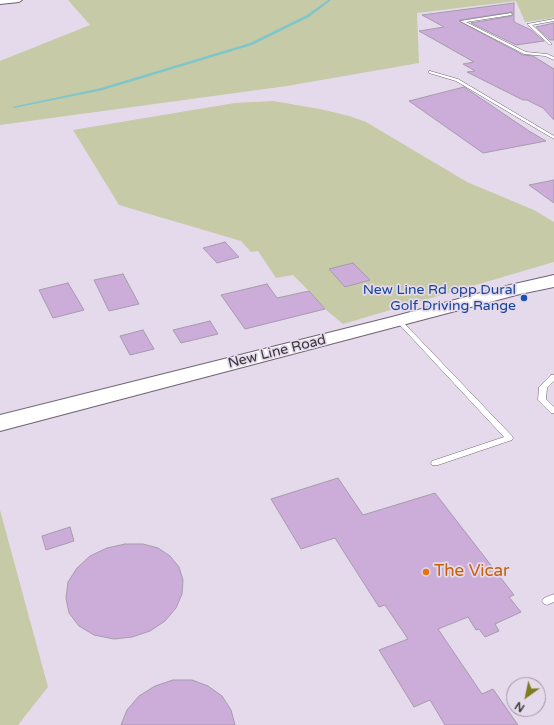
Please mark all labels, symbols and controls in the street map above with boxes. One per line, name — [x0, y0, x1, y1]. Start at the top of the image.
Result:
place label: New Line Rd opp Dural Golf Driving Range — [363, 282, 516, 314]
marker: New Line Rd opp Dural Golf Driving Range — [519, 293, 529, 303]
street label: New Line Road — [226, 332, 328, 372]
place label: The Vicar — [434, 562, 510, 582]
marker: The Vicar — [421, 567, 431, 577]
north arrow — [506, 677, 546, 717]
text: N — [512, 699, 527, 715]

